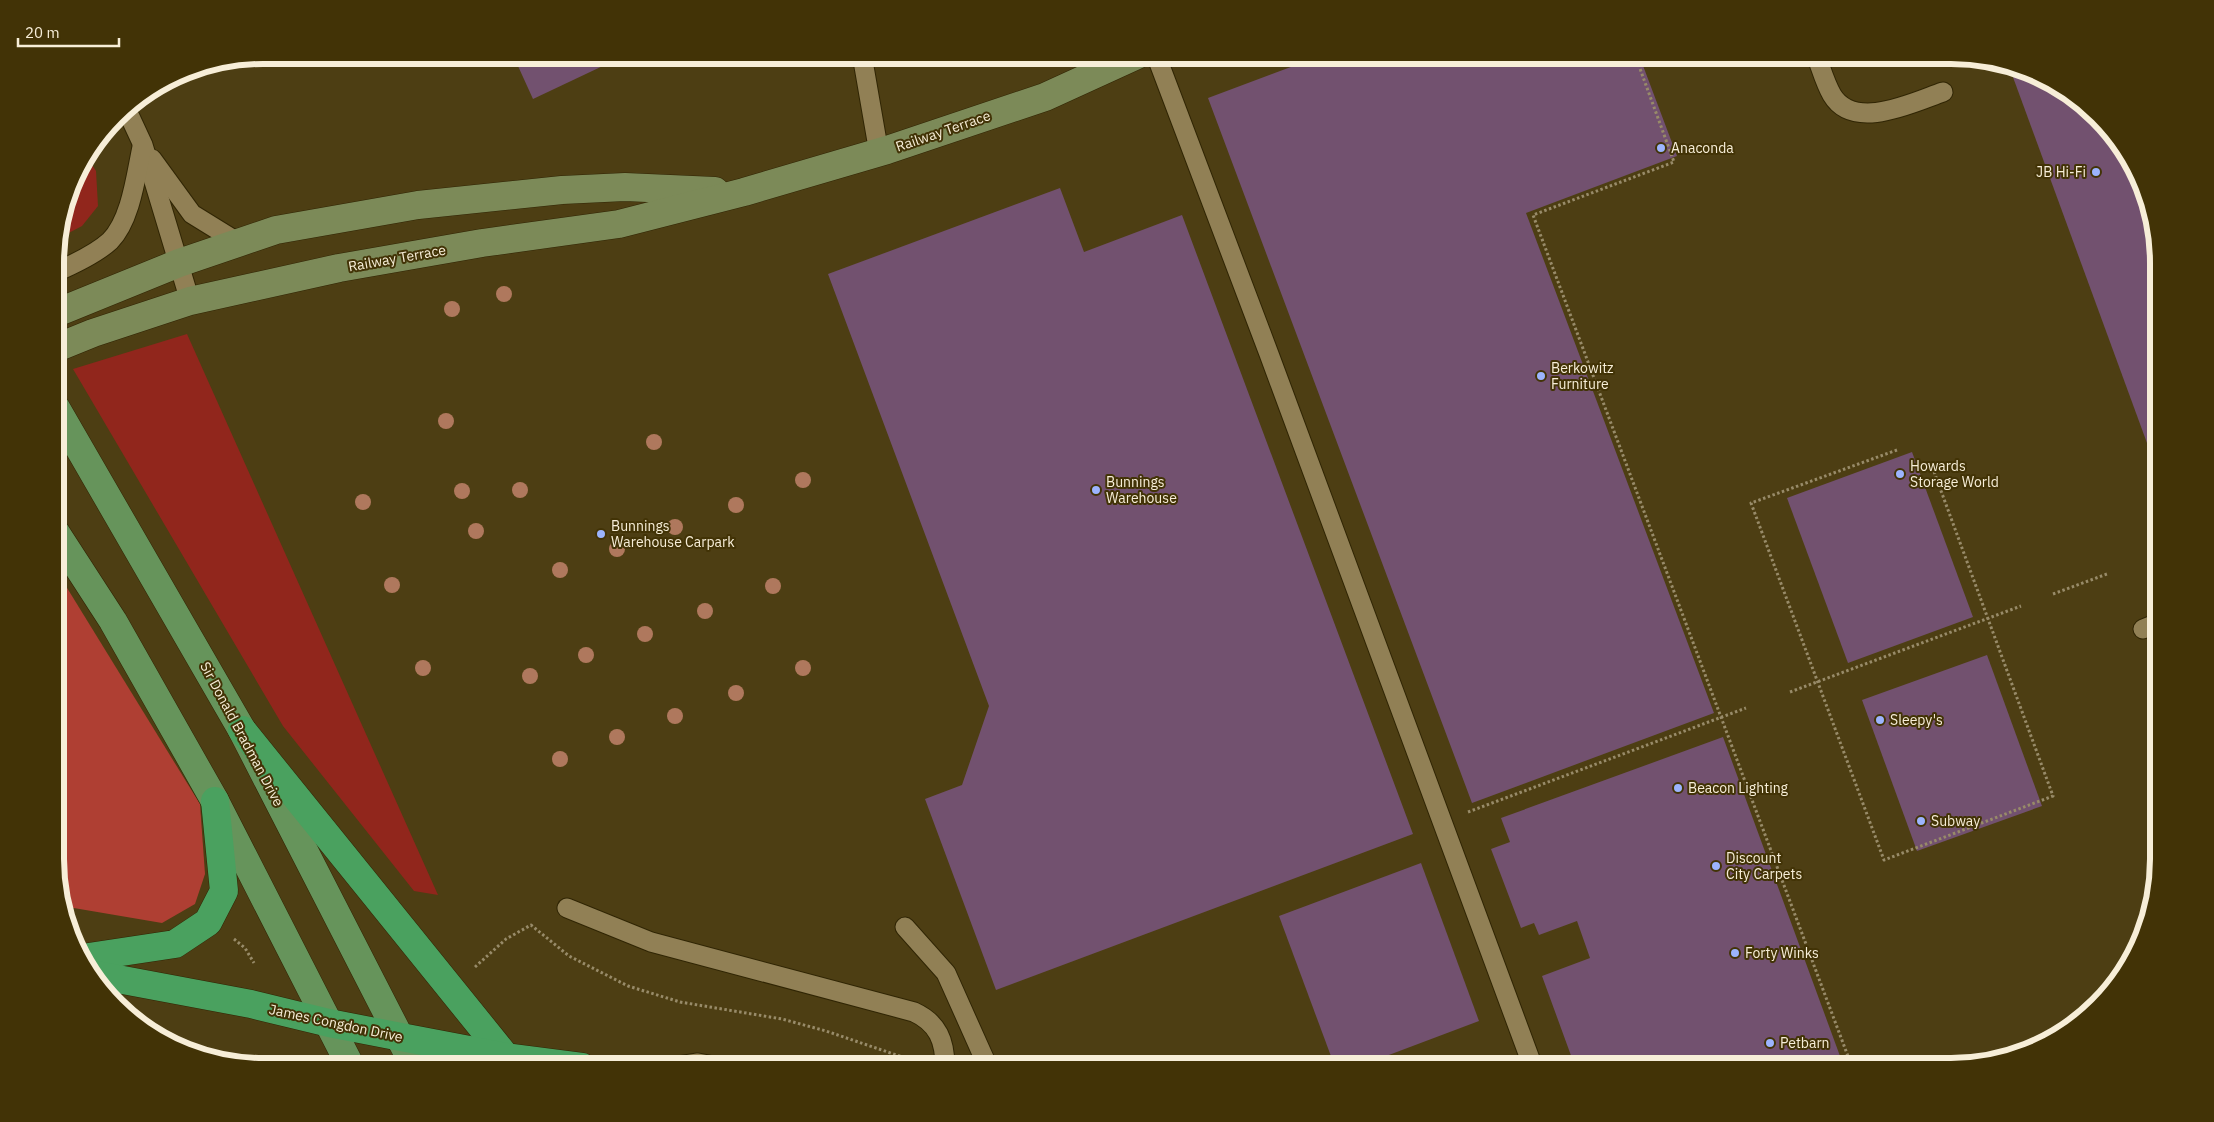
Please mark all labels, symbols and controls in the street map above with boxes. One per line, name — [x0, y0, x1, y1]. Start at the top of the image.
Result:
scale bar — [18, 15, 119, 47]
text: 20 m — [25, 23, 60, 42]
street label: Railway Terrace — [893, 106, 993, 156]
place label: Anaconda — [1671, 139, 1734, 157]
marker: Anaconda — [1655, 142, 1667, 154]
place label: JB Hi-Fi — [2036, 163, 2086, 181]
marker: JB Hi-Fi — [2090, 166, 2102, 178]
street label: Railway Terrace — [347, 240, 448, 275]
place label: Berkowitz Furniture — [1551, 359, 1614, 393]
marker: Berkowitz Furniture — [1535, 370, 1547, 382]
place label: Howards Storage World — [1910, 457, 1999, 491]
marker: Howards Storage World — [1894, 468, 1906, 480]
place label: Bunnings Warehouse — [1106, 473, 1177, 507]
marker: Bunnings Warehouse — [1090, 484, 1102, 496]
place label: Bunnings Warehouse Carpark — [611, 517, 735, 551]
marker: Bunnings Warehouse Carpark — [595, 528, 607, 540]
street label: Sir Donald Bradman Drive — [196, 659, 288, 810]
place label: Sleepy's — [1890, 711, 1943, 729]
marker: Sleepy's — [1874, 714, 1886, 726]
place label: Beacon Lighting — [1688, 779, 1789, 797]
marker: Beacon Lighting — [1672, 782, 1684, 794]
place label: Subway — [1931, 812, 1980, 830]
marker: Subway — [1915, 815, 1927, 827]
place label: Discount City Carpets — [1726, 849, 1802, 883]
marker: Discount City Carpets — [1710, 860, 1722, 872]
place label: Forty Winks — [1745, 944, 1819, 962]
marker: Forty Winks — [1729, 947, 1741, 959]
street label: James Congdon Drive — [268, 1000, 405, 1046]
place label: Petbarn — [1780, 1034, 1830, 1052]
marker: Petbarn — [1764, 1037, 1776, 1049]

